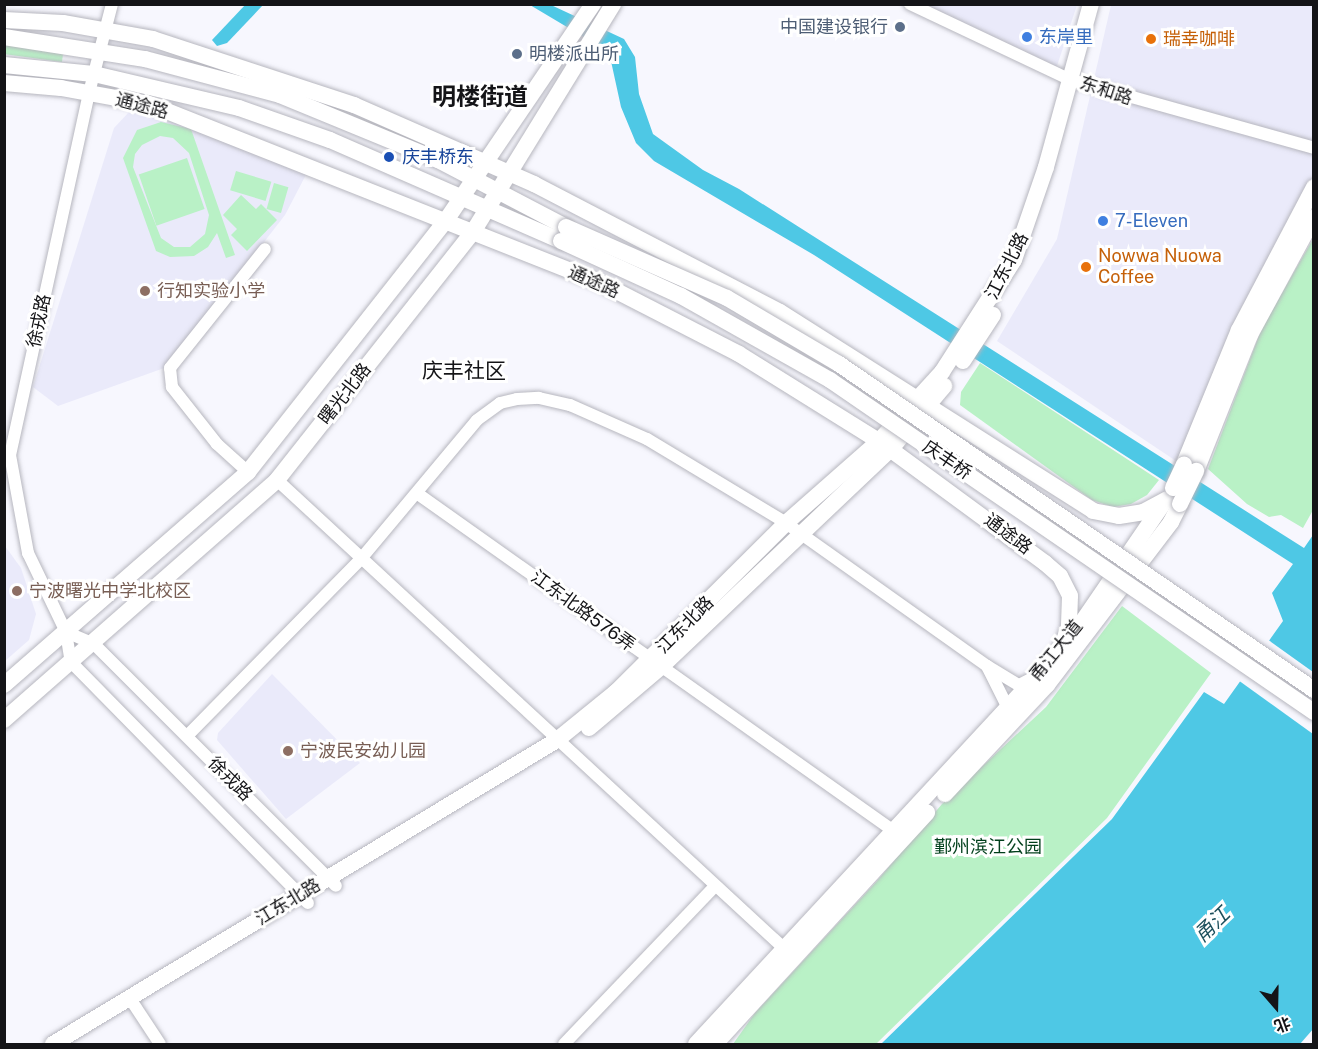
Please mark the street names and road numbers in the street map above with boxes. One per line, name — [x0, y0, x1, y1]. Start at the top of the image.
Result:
street label: 东和路 — [1077, 72, 1135, 110]
street label: 通途路 — [113, 89, 171, 123]
street label: 江东北路 — [981, 229, 1033, 303]
street label: 通途路 — [565, 261, 623, 303]
street label: 徐戎路 — [23, 292, 55, 350]
street label: 曙光北路 — [314, 359, 376, 429]
street label: 庆丰桥 — [919, 436, 975, 484]
street label: 通途路 — [980, 509, 1036, 559]
street label: 江东北路576弄 — [527, 566, 639, 656]
street label: 江东北路 — [652, 592, 718, 658]
street label: 甬江大道 — [1025, 616, 1087, 686]
street label: 徐戎路 — [203, 752, 257, 806]
street label: 江东北路 — [252, 874, 324, 930]

